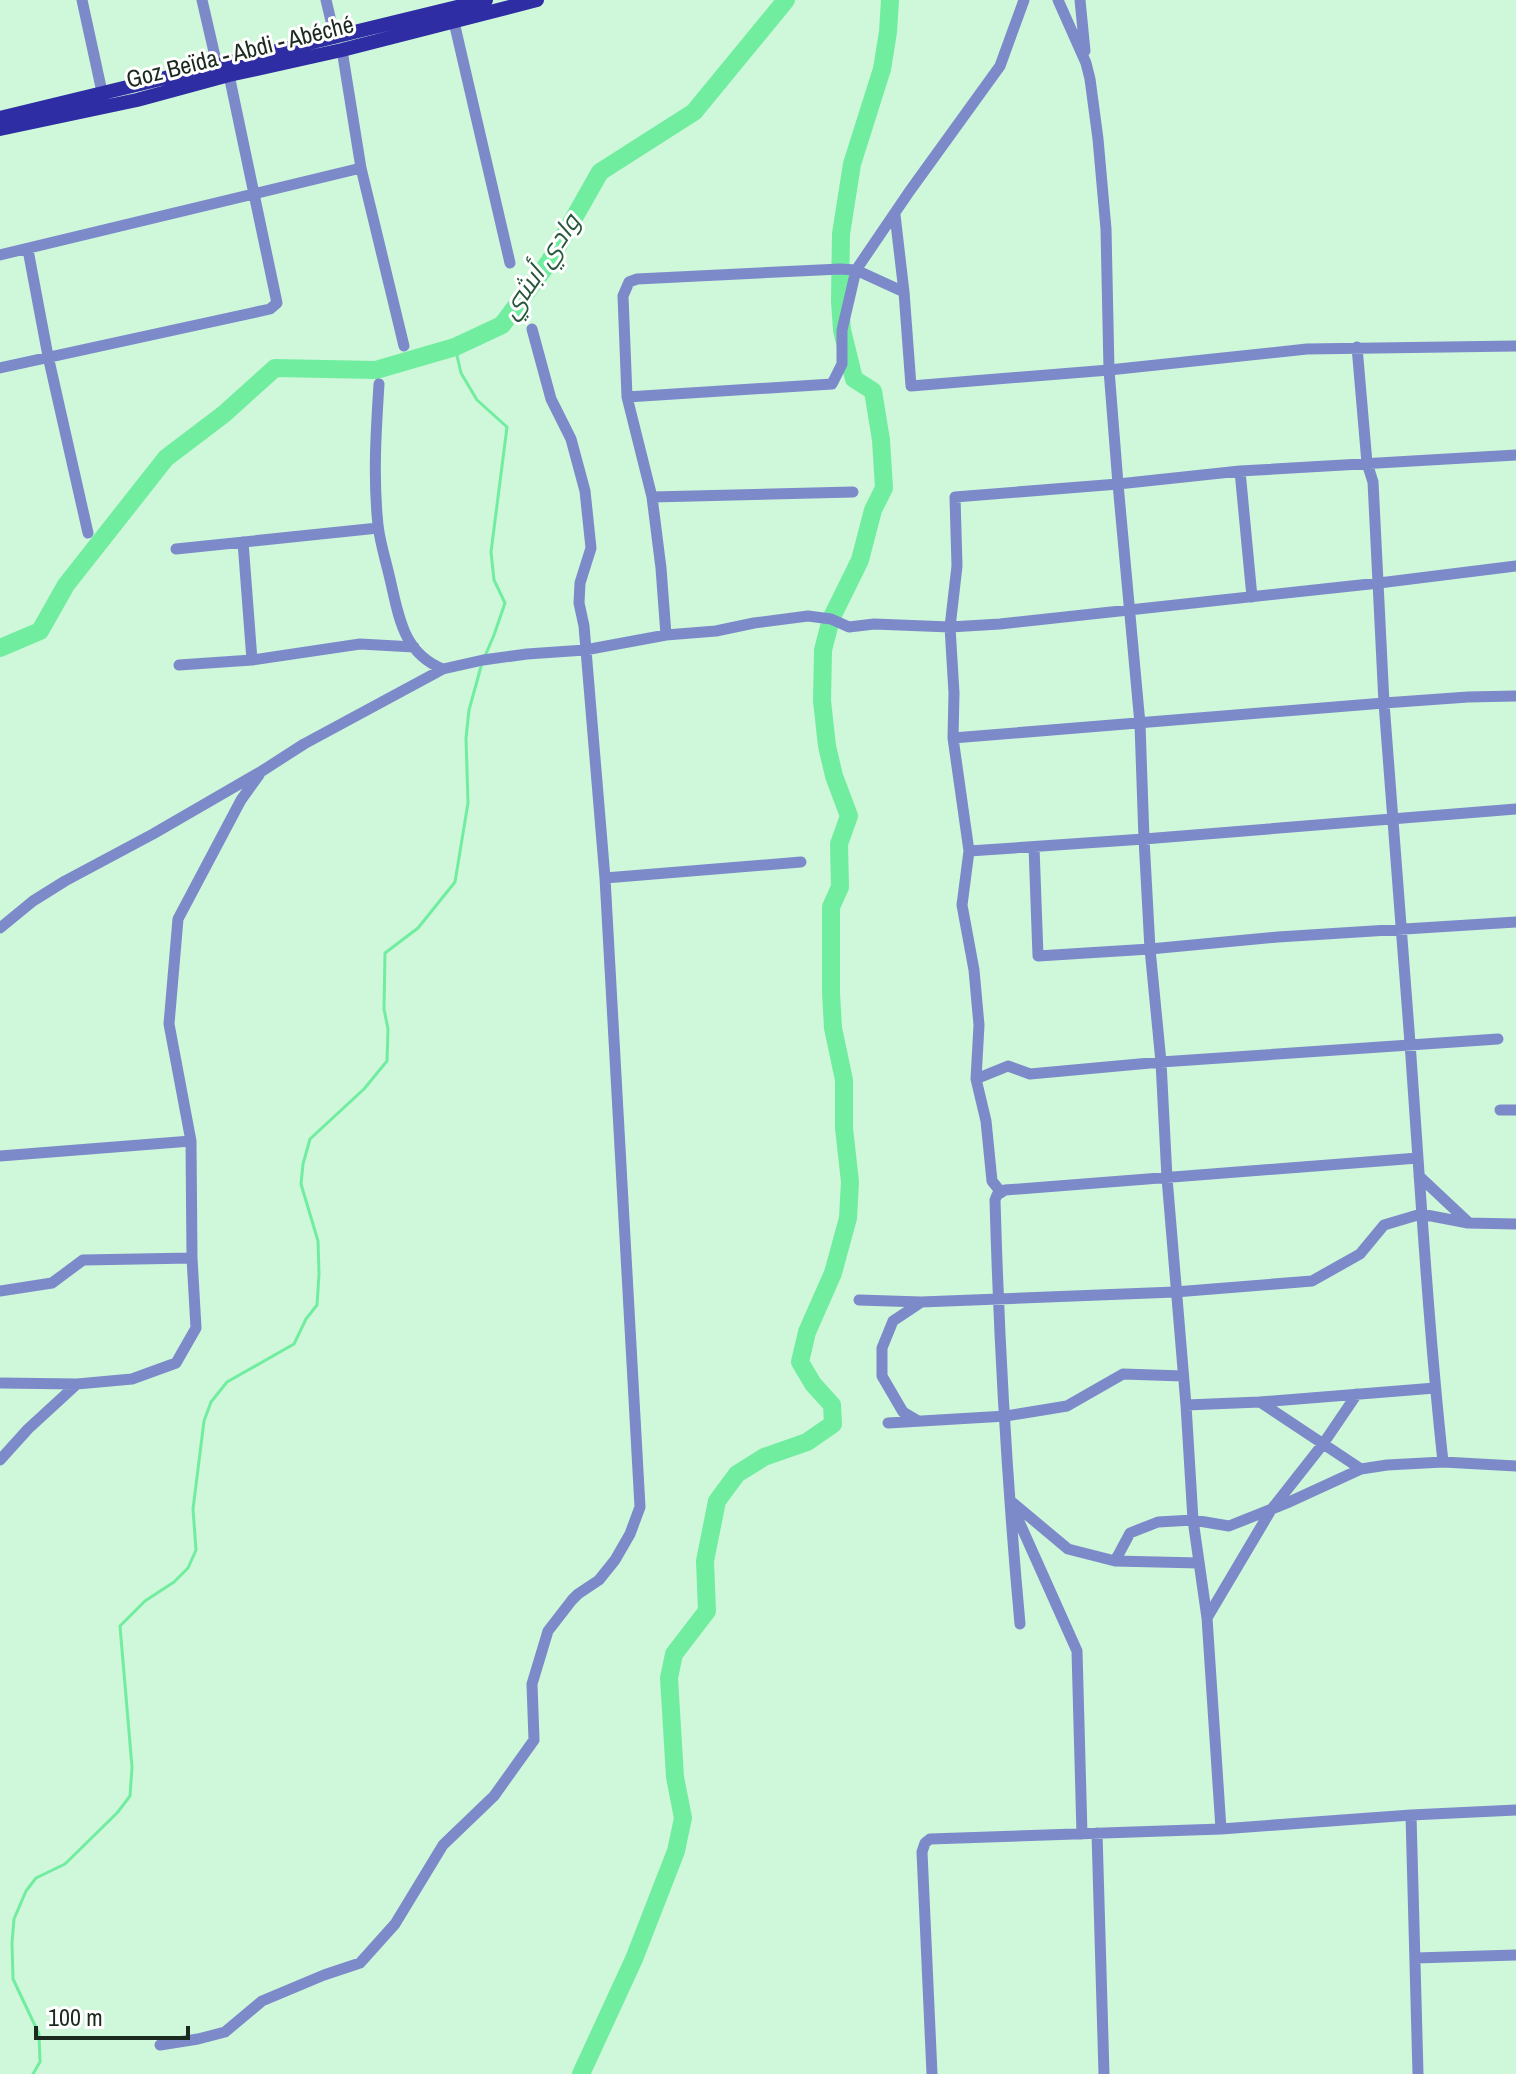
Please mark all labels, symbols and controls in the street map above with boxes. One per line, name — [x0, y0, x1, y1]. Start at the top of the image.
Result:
street label: Goz Beïda - Abdi - Abéché — [123, 7, 357, 95]
water label: وادي أبشي — [492, 205, 592, 327]
scale bar — [36, 1990, 188, 2040]
text: 100 m — [48, 2001, 103, 2033]

